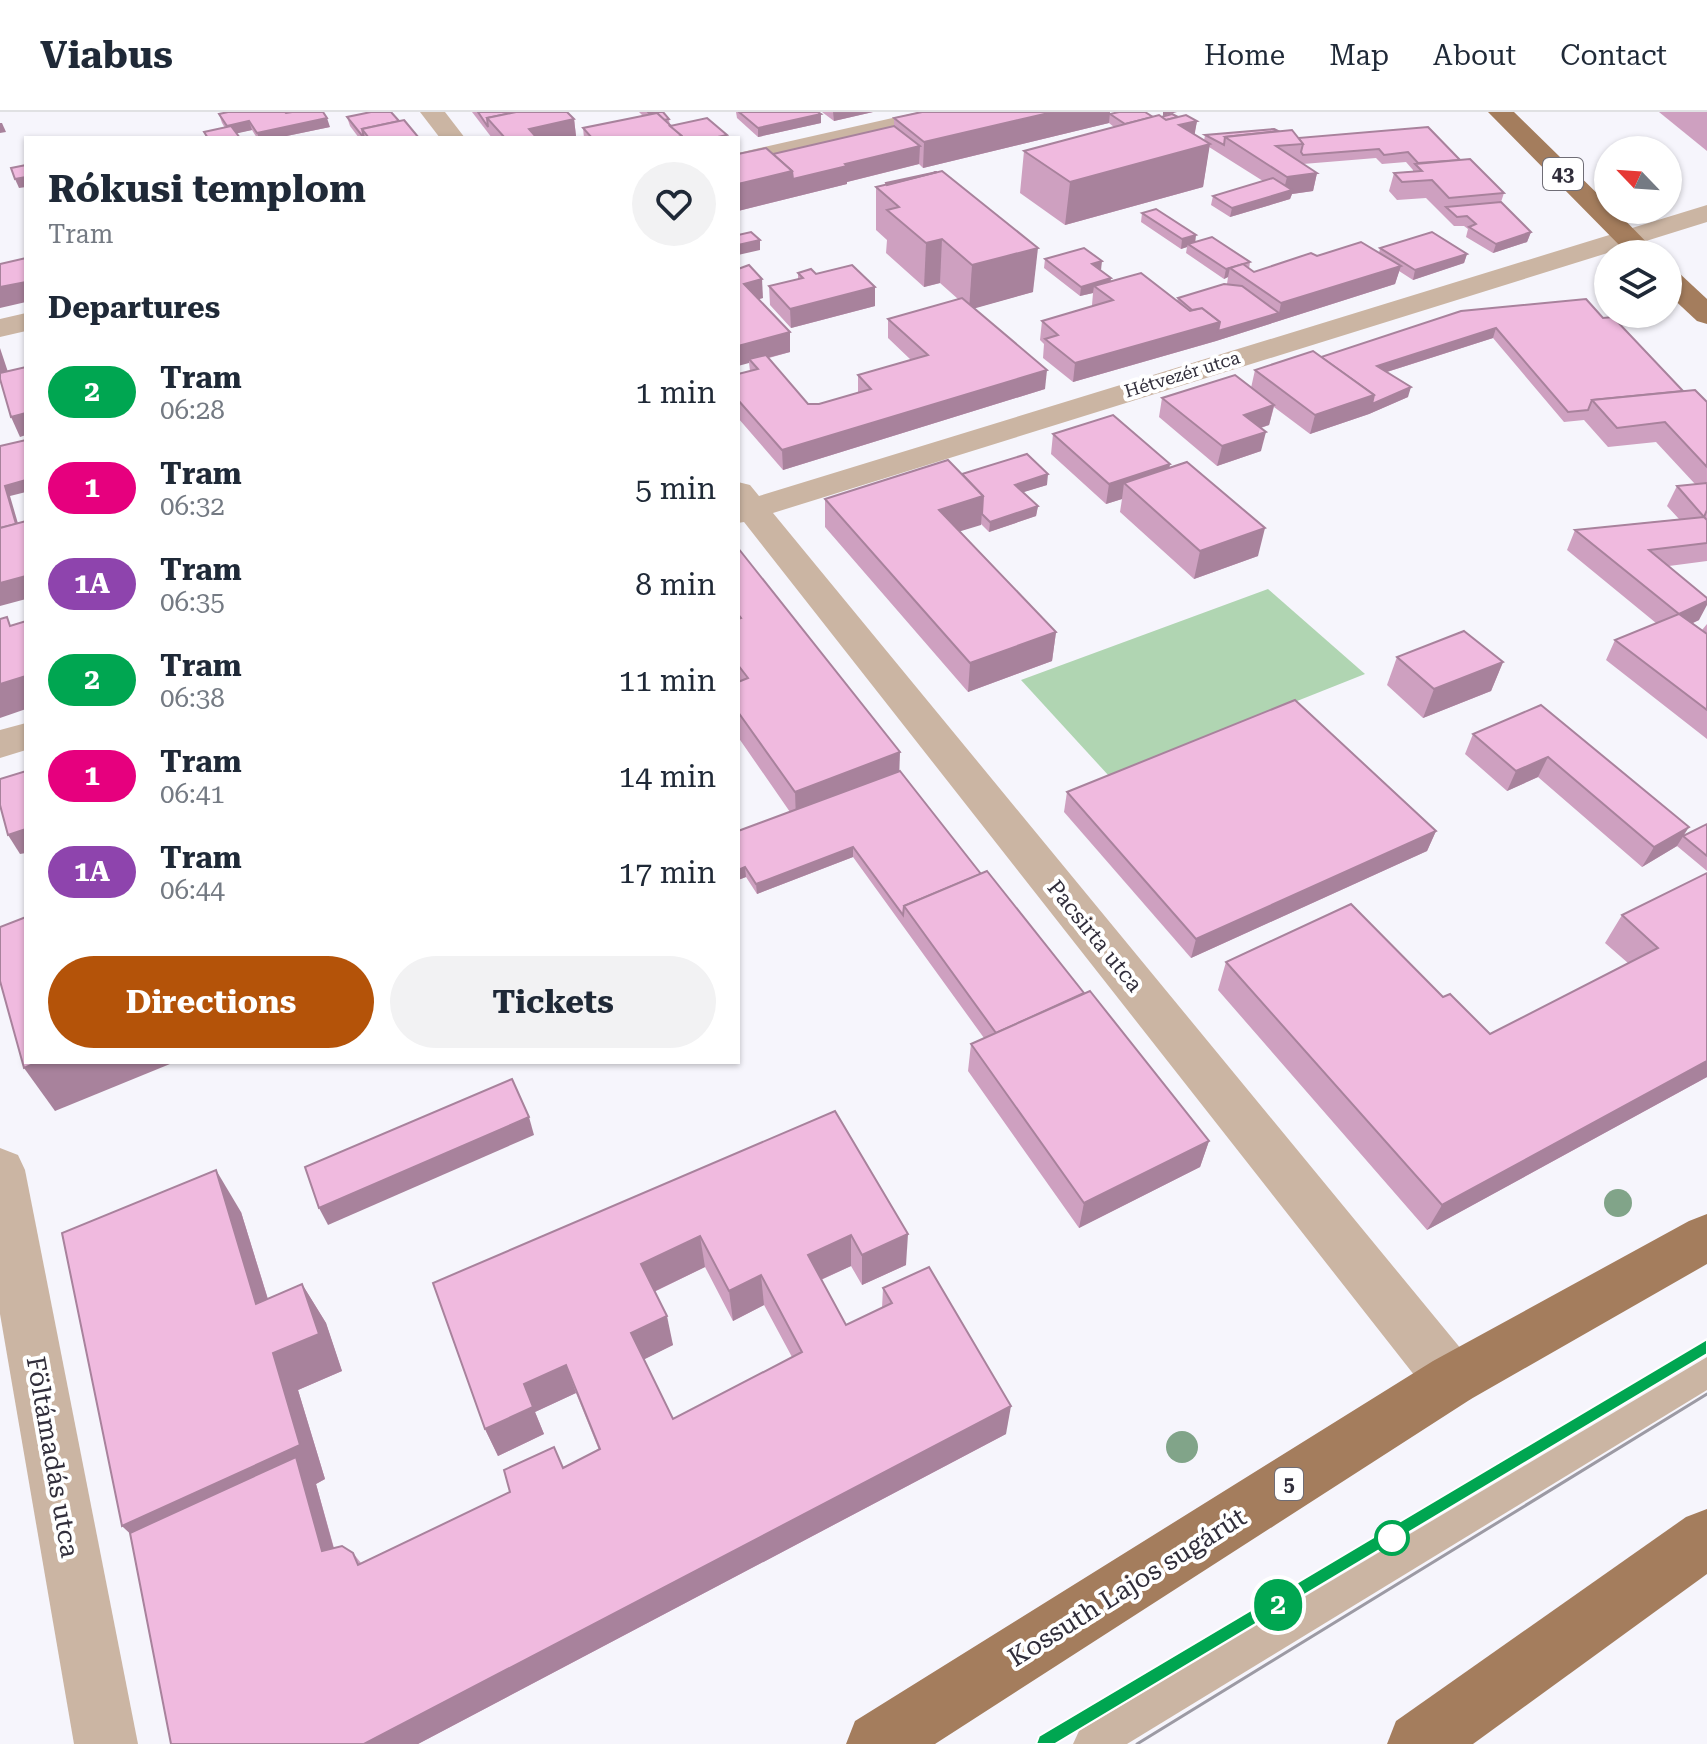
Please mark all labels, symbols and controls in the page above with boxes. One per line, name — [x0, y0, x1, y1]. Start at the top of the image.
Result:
text: Viabus — [40, 33, 173, 77]
text: Home — [1204, 39, 1285, 72]
text: Map — [1329, 39, 1389, 72]
text: About — [1433, 39, 1516, 72]
text: Contact — [1560, 39, 1667, 72]
north arrow — [1594, 136, 1682, 224]
map controls — [1594, 136, 1682, 328]
road number: 43 — [1543, 158, 1583, 190]
button: heart — [632, 162, 716, 246]
text: Rókusi templom — [48, 167, 366, 211]
text: Tram — [48, 219, 113, 249]
button: layers — [1594, 240, 1682, 328]
text: Departures — [48, 290, 220, 325]
street label: Hétvezér utca — [1122, 346, 1242, 401]
text: Tram — [160, 360, 242, 395]
text: 2 — [84, 375, 100, 408]
text: 1 min — [635, 375, 716, 410]
text: 06:28 — [160, 395, 225, 425]
text: Tram — [160, 456, 242, 491]
text: 1 — [84, 471, 100, 504]
text: 5 min — [635, 471, 716, 506]
text: 06:32 — [160, 491, 225, 521]
text: Tram — [160, 552, 242, 587]
text: 1A — [74, 567, 110, 600]
text: 8 min — [635, 567, 716, 602]
text: 06:35 — [160, 587, 225, 617]
text: Tram — [160, 648, 242, 683]
text: 2 — [84, 663, 100, 696]
text: 11 min — [619, 663, 716, 698]
text: 06:38 — [160, 683, 225, 713]
text: Tram — [160, 744, 242, 779]
text: 1 — [84, 759, 100, 792]
text: 14 min — [619, 759, 716, 794]
text: 06:41 — [160, 779, 225, 809]
text: Tram — [160, 840, 242, 875]
text: 1A — [74, 855, 110, 888]
text: 17 min — [619, 855, 716, 890]
text: 06:44 — [160, 875, 225, 905]
street label: Pacsirta utca — [1042, 875, 1148, 997]
button: Directions — [48, 956, 374, 1048]
button: Tickets — [390, 956, 716, 1048]
street label: Föltámadás utca — [21, 1354, 85, 1560]
road number: 5 — [1275, 1468, 1303, 1500]
street label: Kossuth Lajos sugárút — [1003, 1501, 1252, 1673]
unlabelled marker — [1375, 1521, 1409, 1555]
line badge: 2 — [1252, 1579, 1304, 1631]
text: 2 — [1270, 1588, 1286, 1621]

